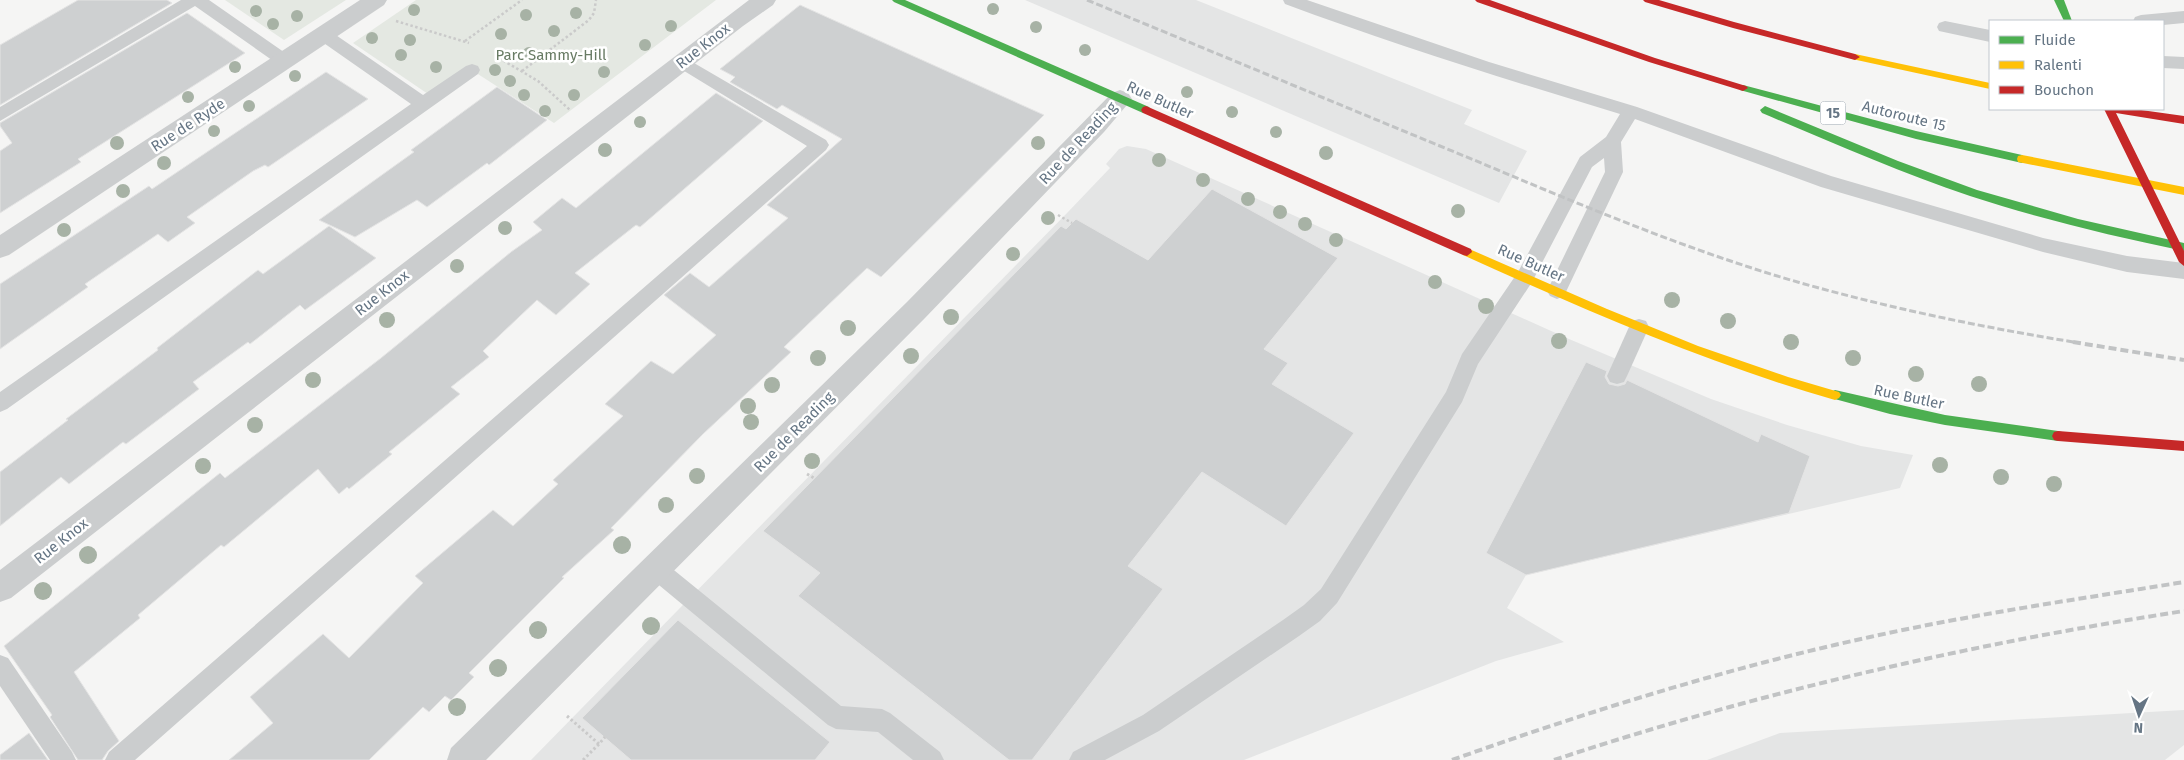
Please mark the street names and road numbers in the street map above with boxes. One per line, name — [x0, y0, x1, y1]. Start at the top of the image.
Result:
street label: Rue Knox — [672, 19, 734, 73]
street label: Rue Butler — [1124, 77, 1196, 123]
street label: Rue de Ryde — [148, 94, 228, 156]
street label: Autoroute 15 — [1860, 97, 1948, 135]
street label: Rue de Reading — [1035, 98, 1121, 188]
road number: 15 — [1820, 102, 1846, 125]
street label: Rue Butler — [1495, 240, 1567, 286]
street label: Rue Knox — [351, 266, 413, 320]
street label: Rue Butler — [1872, 381, 1946, 413]
street label: Rue de Reading — [750, 388, 838, 476]
street label: Rue Knox — [30, 514, 92, 568]

